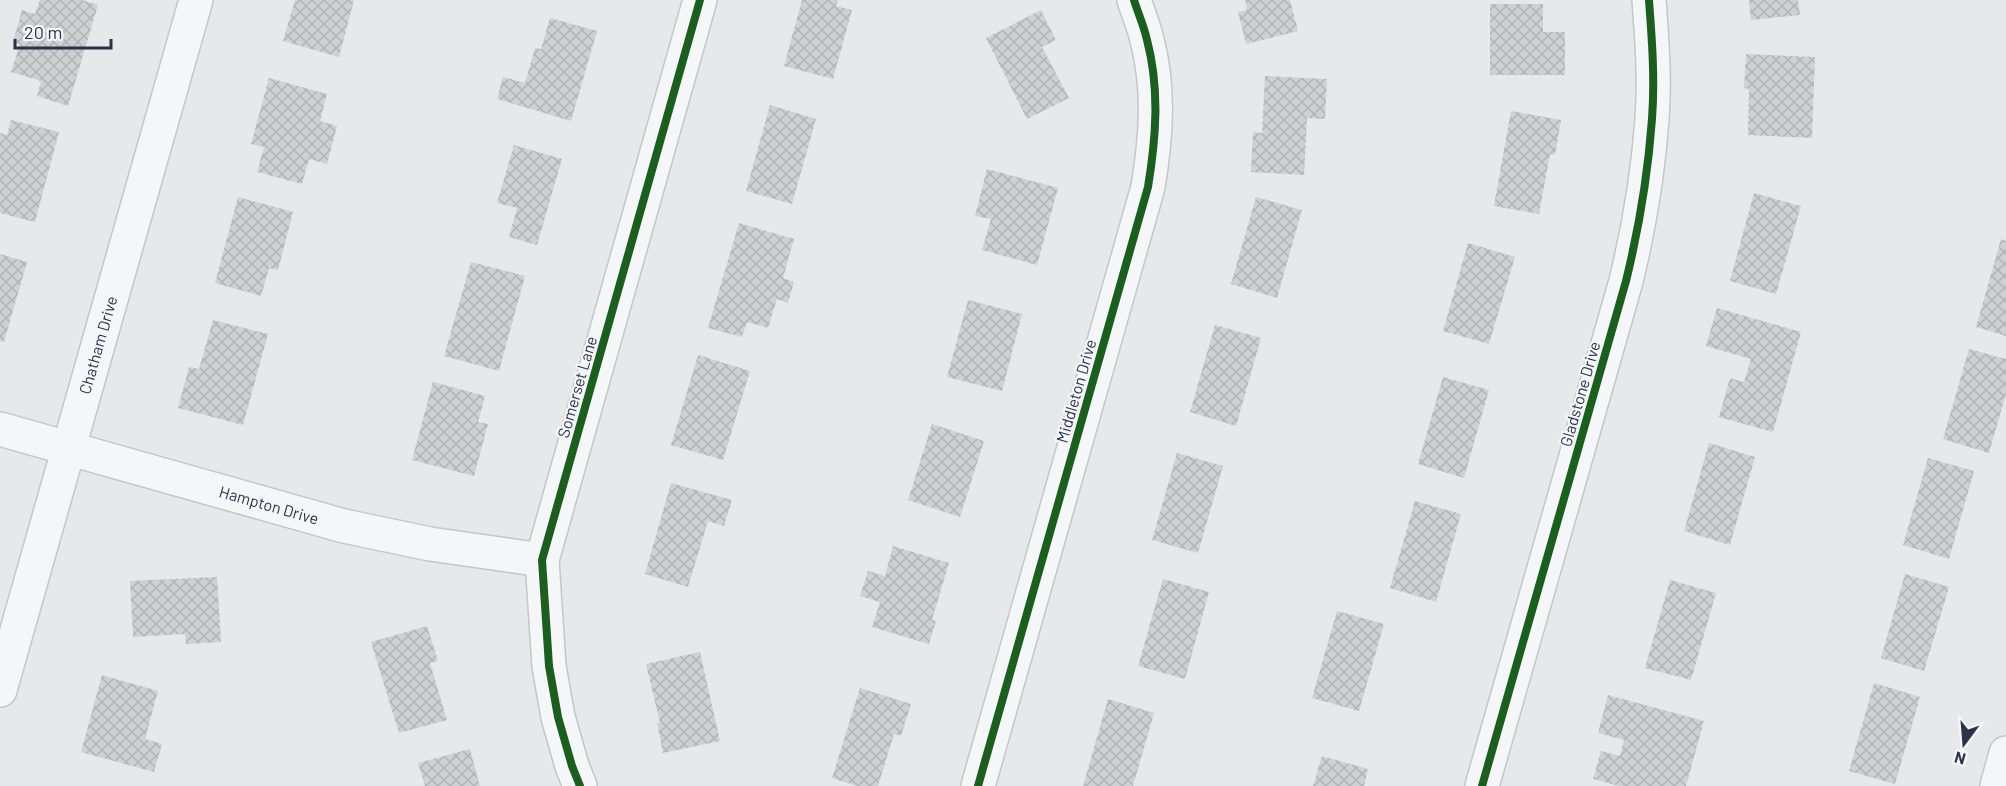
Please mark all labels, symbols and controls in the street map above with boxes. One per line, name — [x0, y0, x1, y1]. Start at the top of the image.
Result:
scale bar — [15, 12, 111, 50]
text: 20 m — [24, 21, 62, 43]
street label: Chatham Drive — [74, 294, 121, 396]
street label: Somerset Lane — [553, 334, 600, 440]
street label: Middleton Drive — [1052, 337, 1099, 445]
street label: Gladstone Drive — [1555, 339, 1604, 449]
street label: Hampton Drive — [217, 481, 321, 528]
north arrow — [1934, 714, 1994, 774]
text: N — [1952, 748, 1967, 769]

